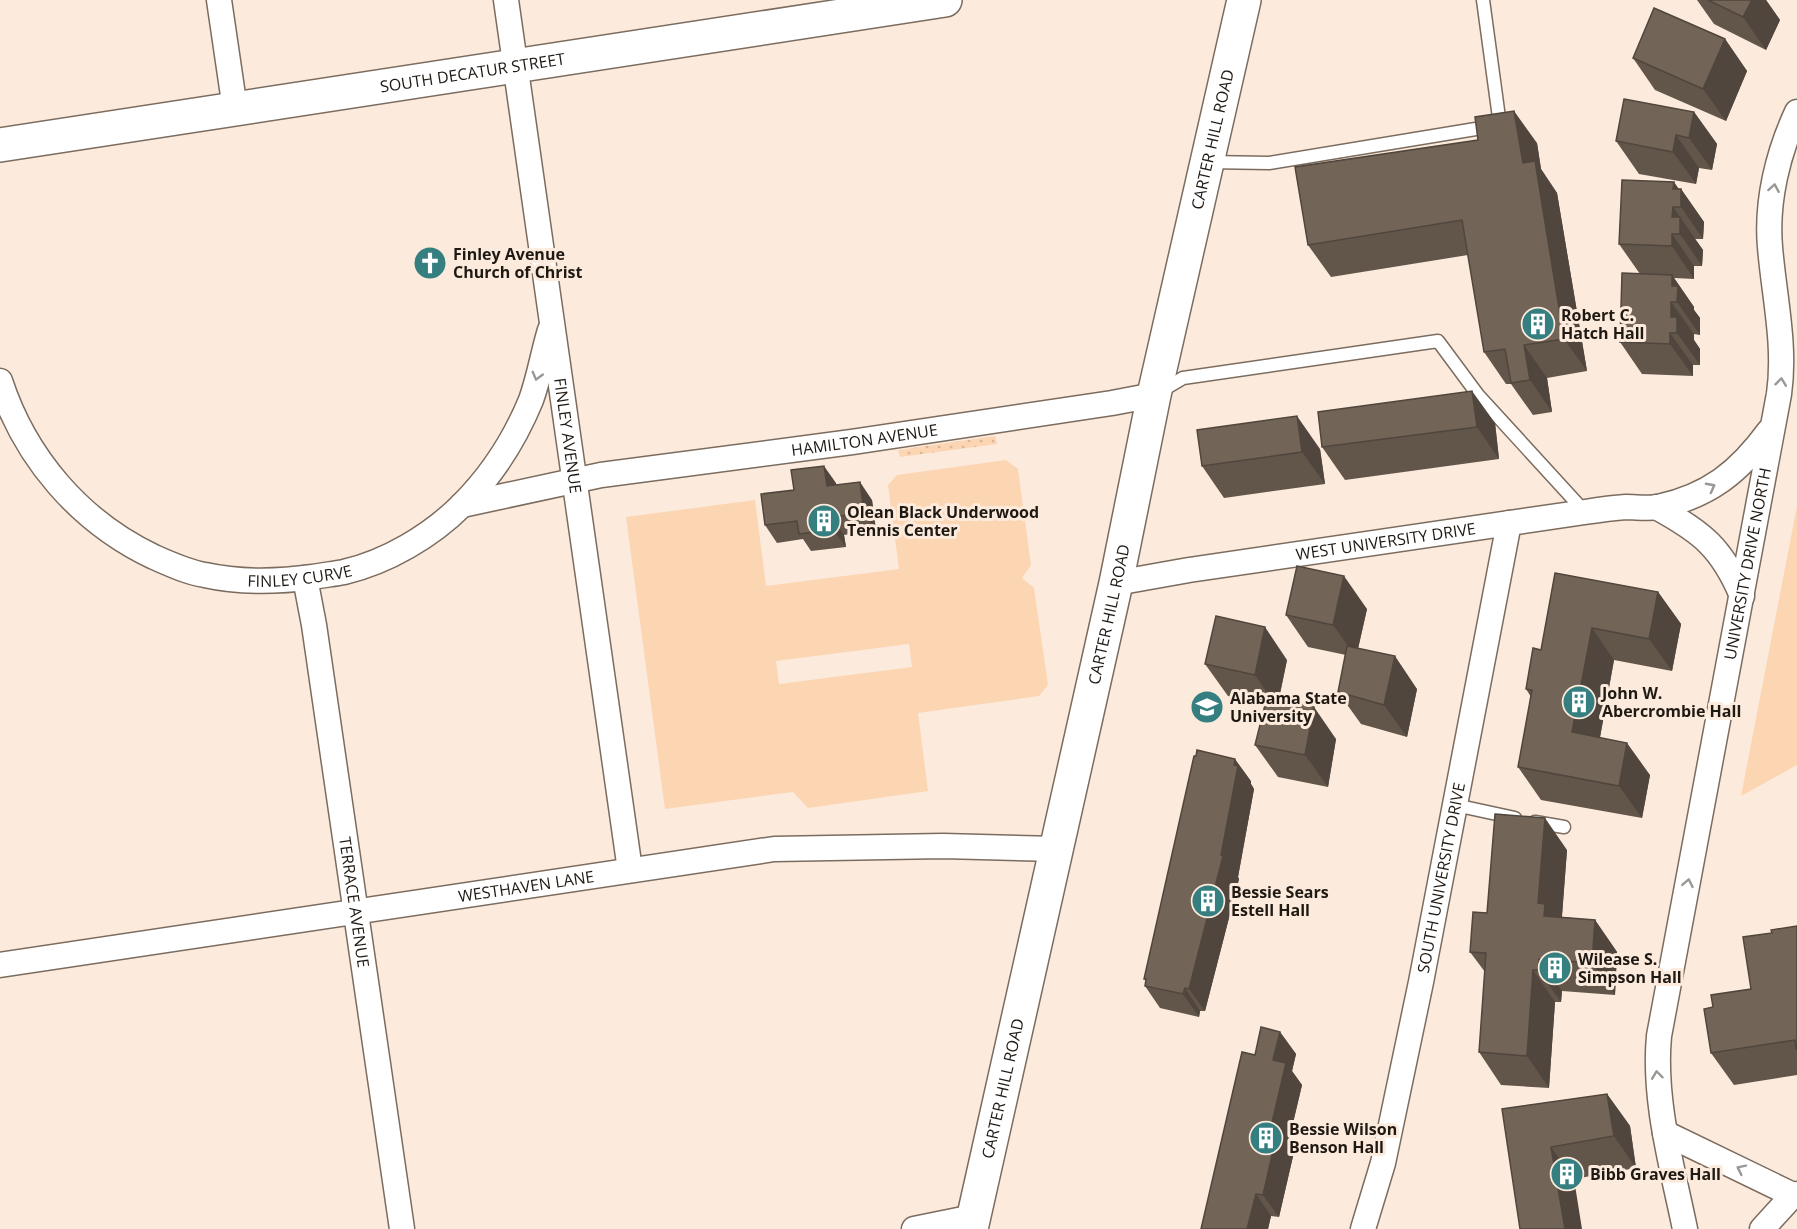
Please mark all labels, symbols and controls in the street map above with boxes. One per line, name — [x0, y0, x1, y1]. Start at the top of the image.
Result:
street label: SOUTH DECATUR STREET — [378, 47, 567, 98]
street label: CARTER HILL ROAD — [1186, 67, 1239, 212]
one-way arrow — [1767, 183, 1779, 192]
place label: Finley Avenue Church of Christ — [453, 243, 582, 283]
church icon: Finley Avenue Church of Christ — [412, 245, 448, 281]
place label: Robert C. Hatch Hall — [1561, 304, 1644, 344]
building icon: Robert C. Hatch Hall — [1520, 306, 1556, 342]
one-way arrow — [532, 370, 545, 380]
street label: FINLEY AVENUE — [549, 376, 587, 495]
one-way arrow — [1774, 377, 1786, 386]
street label: HAMILTON AVENUE — [790, 418, 939, 461]
street label: UNIVERSITY DRIVE NORTH — [1719, 466, 1776, 662]
one-way arrow — [1705, 483, 1715, 494]
place label: Olean Black Underwood Tennis Center — [847, 501, 1039, 541]
building icon: Olean Black Underwood Tennis Center — [806, 503, 842, 539]
street label: WEST UNIVERSITY DRIVE — [1294, 517, 1477, 565]
street label: CARTER HILL ROAD — [1083, 542, 1135, 686]
street label: FINLEY CURVE — [247, 559, 354, 592]
place label: John W. Abercrombie Hall — [1600, 682, 1741, 722]
building icon: John W. Abercrombie Hall — [1561, 684, 1597, 720]
place label: Alabama State University — [1230, 687, 1347, 727]
school or university icon: Alabama State University — [1189, 689, 1225, 725]
street label: SOUTH UNIVERSITY DRIVE — [1412, 781, 1470, 975]
street label: TERRACE AVENUE — [334, 835, 375, 969]
street label: WESTHAVEN LANE — [457, 865, 596, 907]
one-way arrow — [1681, 878, 1694, 888]
place label: Bessie Sears Estell Hall — [1231, 881, 1329, 921]
building icon: Bessie Sears Estell Hall — [1190, 883, 1226, 919]
place label: Wilease S. Simpson Hall — [1578, 948, 1682, 988]
building icon: Wilease S. Simpson Hall — [1537, 950, 1573, 986]
street label: CARTER HILL ROAD — [976, 1016, 1029, 1161]
one-way arrow — [1652, 1070, 1664, 1080]
place label: Bessie Wilson Benson Hall — [1289, 1118, 1397, 1158]
building icon: Bessie Wilson Benson Hall — [1248, 1120, 1284, 1156]
building icon: Bibb Graves Hall — [1549, 1156, 1585, 1192]
place label: Bibb Graves Hall — [1590, 1163, 1721, 1185]
one-way arrow — [1736, 1165, 1747, 1177]

